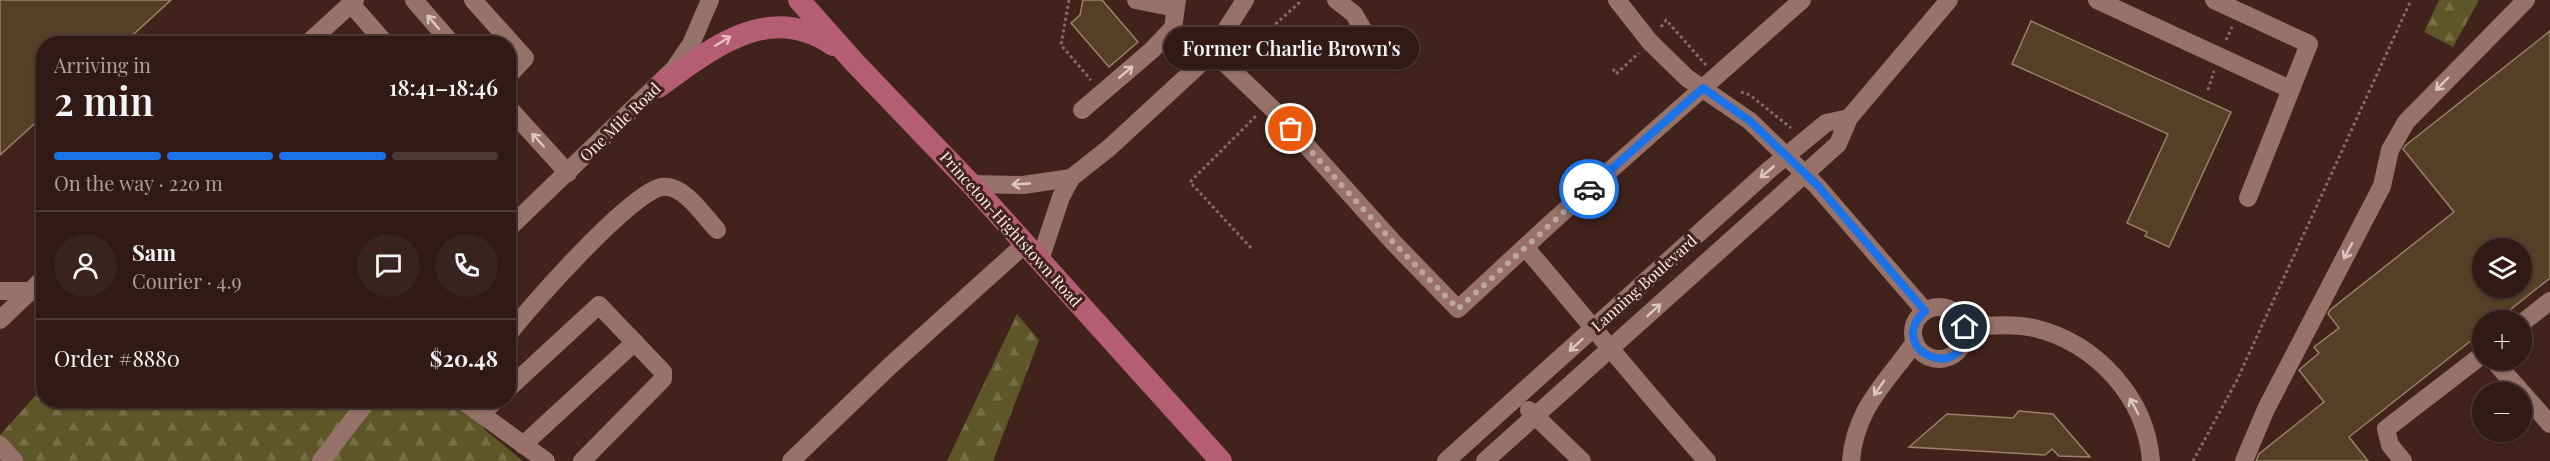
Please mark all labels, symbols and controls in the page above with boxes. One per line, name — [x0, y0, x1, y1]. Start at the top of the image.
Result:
one-way arrow — [426, 15, 440, 30]
callout: Former Charlie Brown's — [1164, 27, 1418, 69]
text: Former Charlie Brown's — [1182, 34, 1401, 61]
one-way arrow — [714, 35, 731, 47]
text: Arriving in — [54, 51, 151, 78]
one-way arrow — [1118, 65, 1133, 79]
text: 18:41–18:46 — [389, 72, 498, 102]
text: 2 min — [54, 74, 154, 126]
one-way arrow — [2435, 77, 2450, 92]
street label: One Mile Road — [575, 78, 665, 166]
pin — [1265, 103, 1316, 154]
icon: bag — [1274, 112, 1307, 145]
one-way arrow — [531, 133, 545, 148]
street label: Princeton-Hightstown Road — [936, 146, 1087, 311]
courier — [1559, 159, 1619, 219]
one-way arrow — [1760, 165, 1775, 179]
text: On the way · 220 m — [54, 169, 223, 196]
icon: car — [1573, 173, 1606, 206]
one-way arrow — [1011, 179, 1031, 190]
street label: Lanning Boulevard — [1586, 230, 1701, 336]
button: person — [54, 234, 117, 297]
button: chat — [357, 234, 420, 297]
button: phone — [435, 234, 498, 297]
text: Sam — [132, 237, 176, 267]
map controls — [2472, 238, 2532, 442]
button: layers — [2472, 238, 2532, 298]
one-way arrow — [2342, 242, 2354, 259]
text: Courier · 4.9 — [132, 267, 242, 294]
pin — [1939, 301, 1990, 352]
one-way arrow — [1646, 303, 1661, 317]
icon: home — [1948, 310, 1981, 343]
button: + — [2472, 310, 2532, 370]
one-way arrow — [1569, 338, 1584, 352]
text: Order #8880 — [54, 343, 180, 373]
text: $20.48 — [430, 343, 498, 373]
one-way arrow — [1873, 379, 1885, 396]
button: − — [2472, 382, 2532, 442]
one-way arrow — [2128, 397, 2139, 415]

